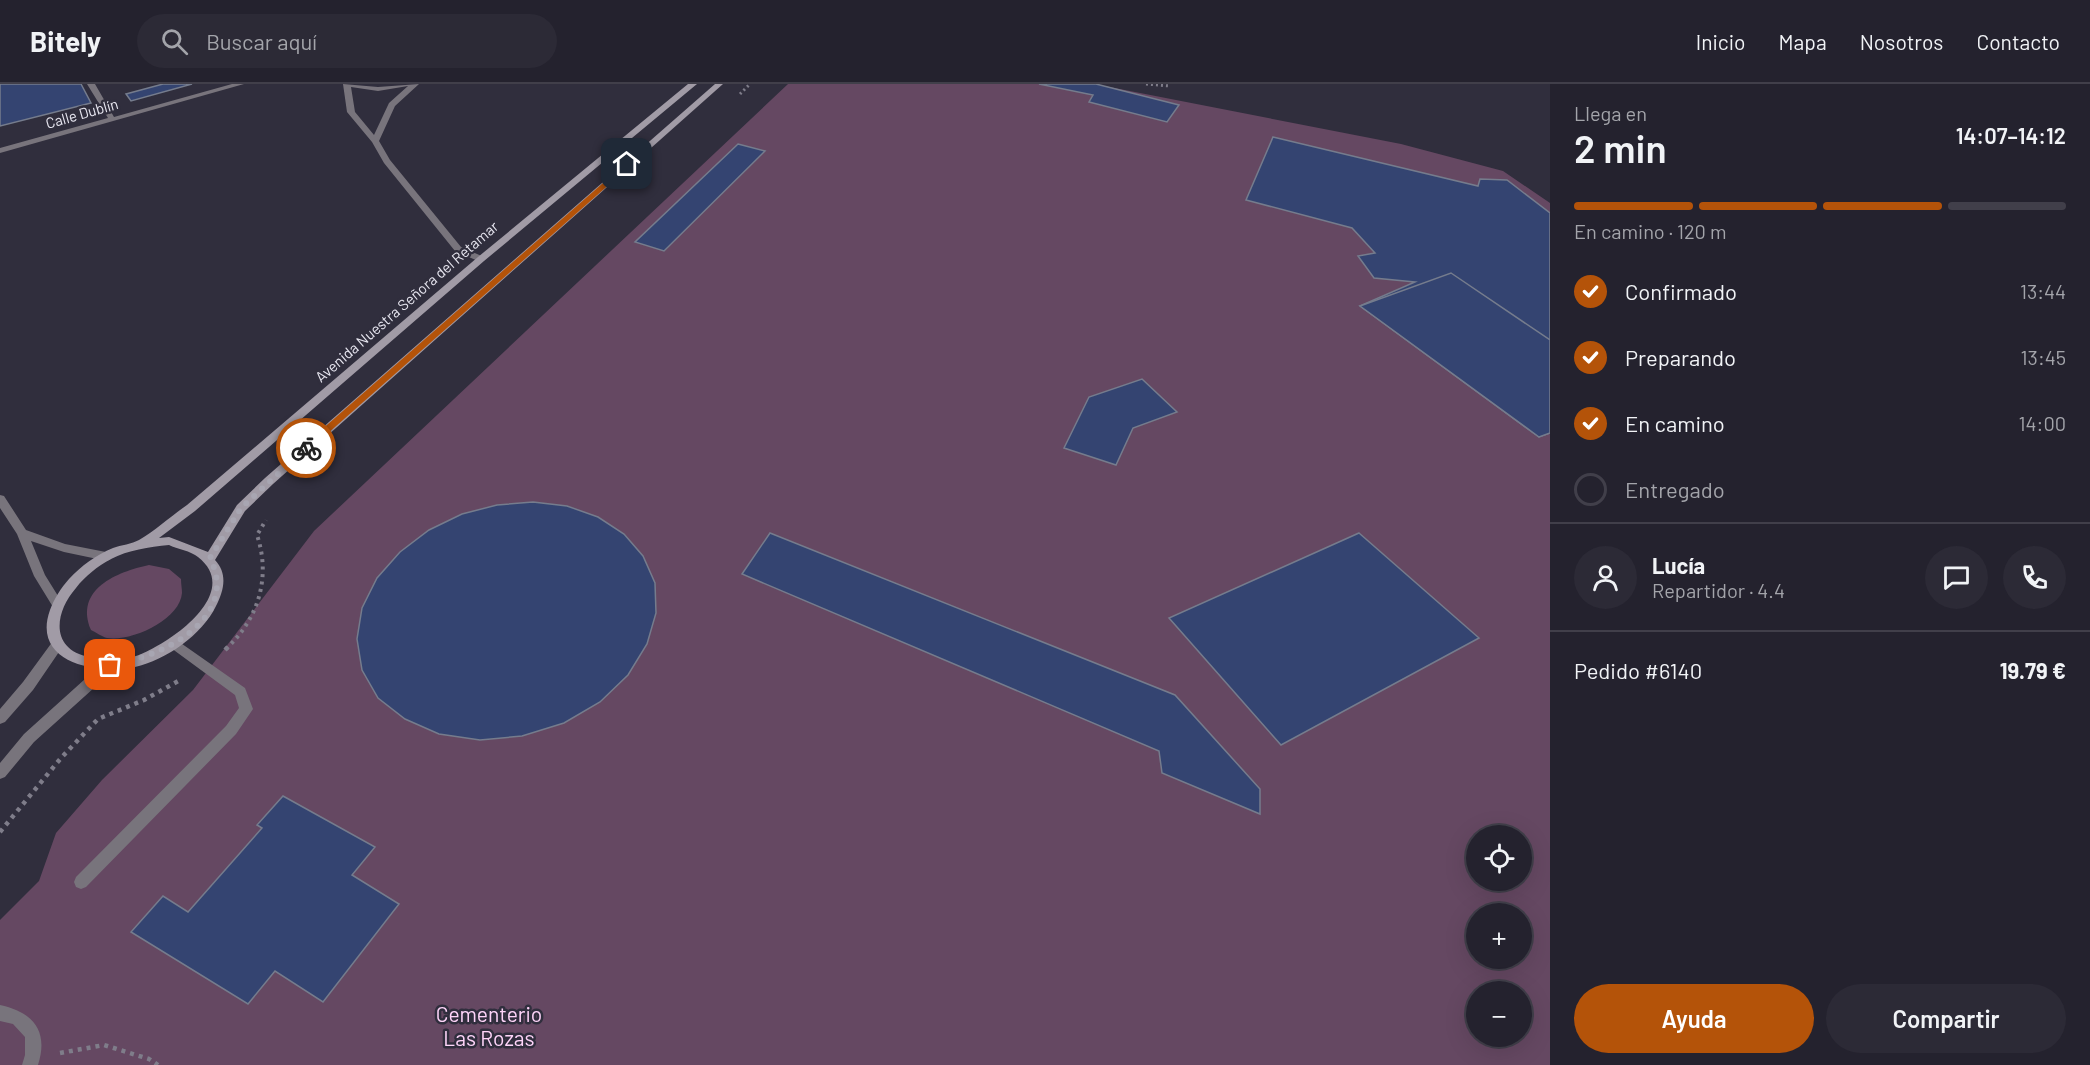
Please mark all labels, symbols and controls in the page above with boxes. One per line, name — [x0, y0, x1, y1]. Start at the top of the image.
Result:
search box — [137, 14, 557, 68]
text: Bitely — [30, 24, 101, 58]
icon: search — [158, 25, 191, 58]
text: Buscar aquí — [206, 28, 317, 54]
text: Inicio — [1696, 29, 1746, 54]
text: Mapa — [1779, 29, 1827, 54]
text: Nosotros — [1860, 29, 1943, 54]
text: Contacto — [1976, 29, 2060, 54]
street label: Calle Dublín — [43, 94, 120, 132]
text: Llega en — [1574, 101, 1647, 125]
text: 14:07–14:12 — [1956, 122, 2066, 148]
text: 2 min — [1574, 124, 1667, 171]
pin — [601, 138, 652, 189]
icon: home — [610, 147, 643, 180]
street label: Avenida Nuestra Señora del Retamar — [311, 217, 502, 386]
text: En camino · 120 m — [1574, 219, 1726, 243]
icon: check — [1574, 275, 1607, 308]
text: Confirmado — [1625, 278, 1737, 304]
text: 13:44 — [2020, 279, 2066, 303]
icon: check — [1574, 341, 1607, 374]
text: Preparando — [1625, 344, 1736, 370]
text: 13:45 — [2021, 345, 2066, 369]
icon: check — [1574, 407, 1607, 440]
text: En camino — [1625, 410, 1725, 436]
text: 14:00 — [2019, 411, 2066, 435]
courier — [276, 418, 336, 478]
icon: bike — [290, 432, 323, 465]
text: Entregado — [1625, 476, 1725, 502]
button: person — [1574, 546, 1637, 609]
button: chat — [1925, 546, 1988, 609]
button: phone — [2003, 546, 2066, 609]
text: Lucía — [1652, 552, 1705, 578]
text: Repartidor · 4.4 — [1652, 578, 1785, 602]
pin — [84, 639, 135, 690]
icon: bag — [93, 648, 126, 681]
text: Pedido #6140 — [1574, 657, 1702, 683]
text: 19.79 € — [2000, 657, 2066, 683]
map controls — [1466, 825, 1532, 1047]
button: locate — [1466, 825, 1532, 891]
button: + — [1466, 903, 1532, 969]
button: − — [1466, 981, 1532, 1047]
button: Ayuda — [1574, 984, 1814, 1053]
button: Compartir — [1826, 984, 2066, 1053]
park label: Cementerio Las Rozas — [436, 1001, 542, 1050]

